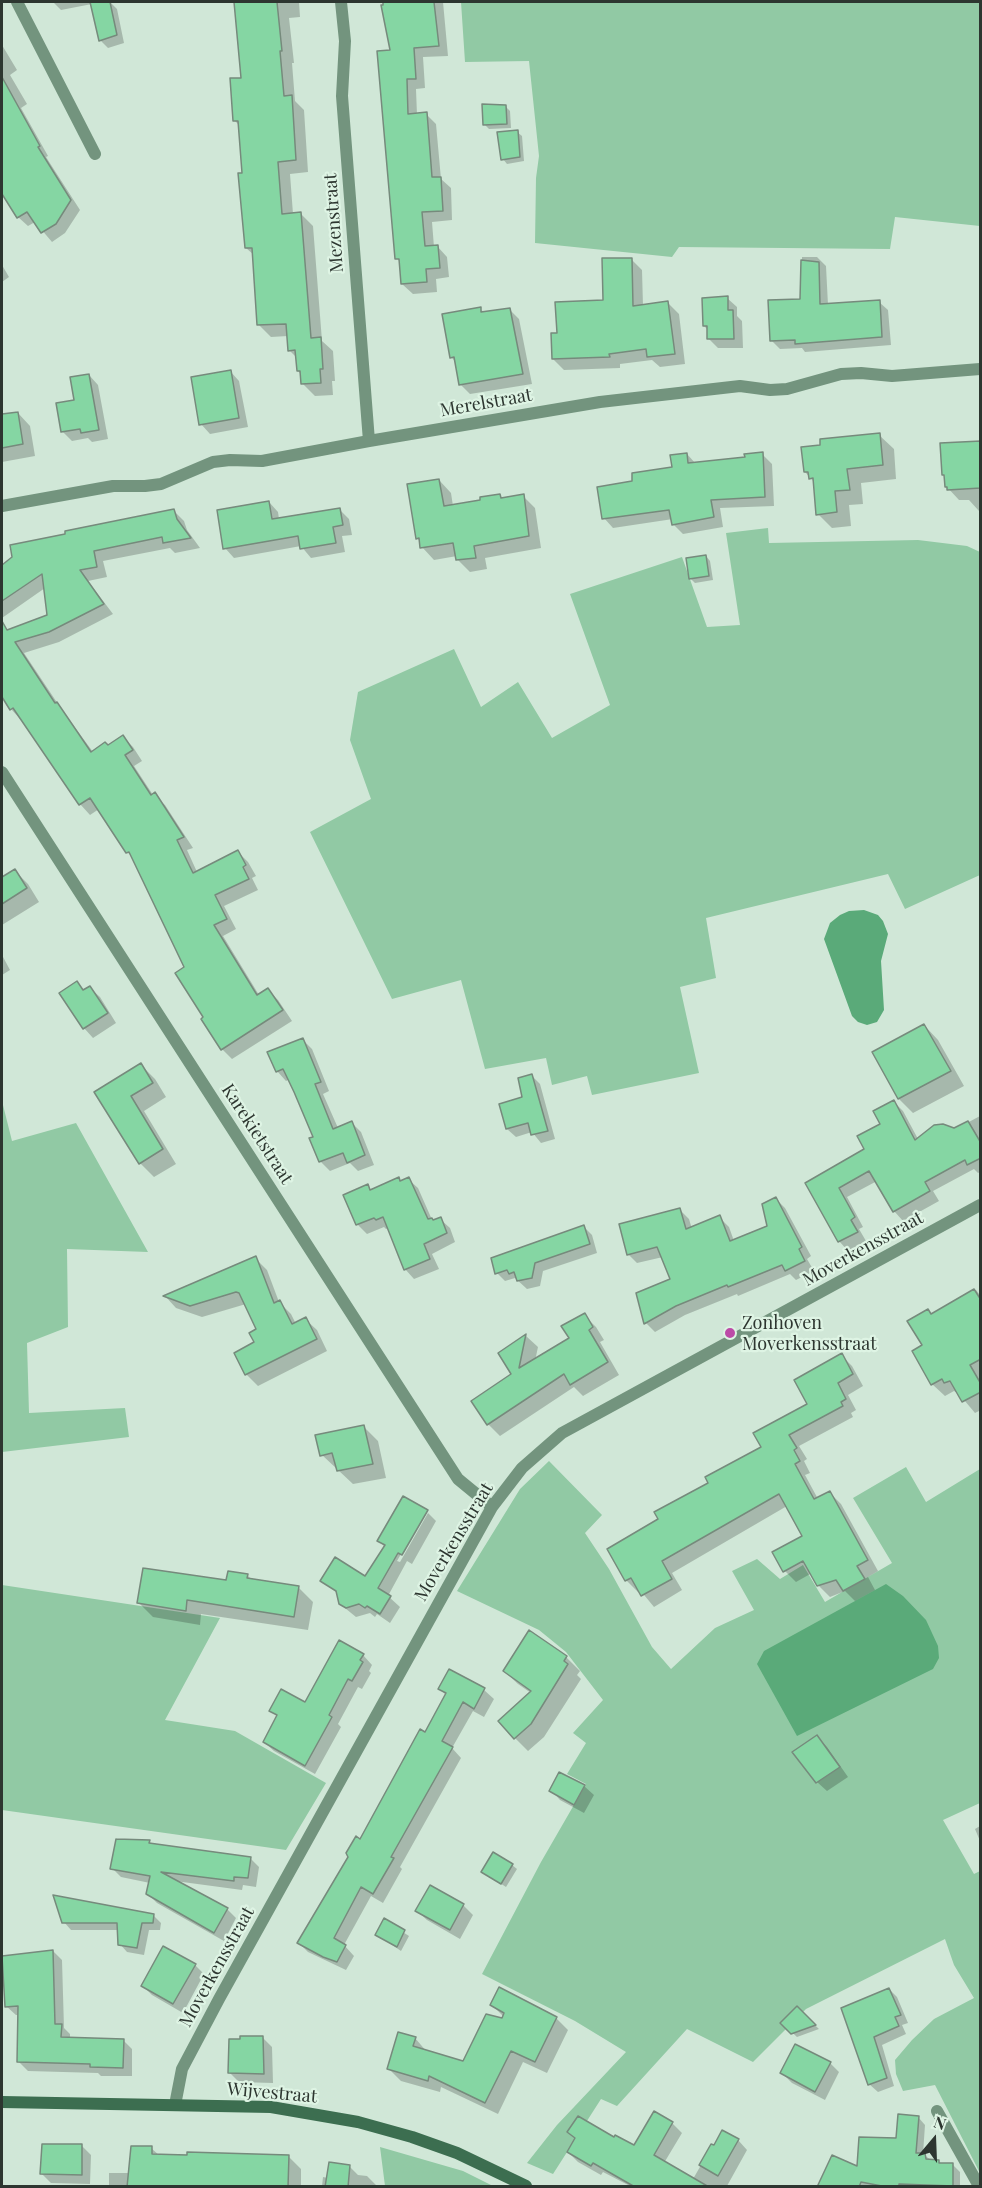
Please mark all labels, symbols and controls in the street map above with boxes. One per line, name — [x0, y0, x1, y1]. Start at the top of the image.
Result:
street label: Mezenstraat — [320, 173, 348, 273]
street label: Merelstraat — [438, 384, 534, 422]
street label: Karekietstraat — [217, 1080, 297, 1188]
street label: Moverkensstraat — [799, 1207, 927, 1291]
place label: Zonhoven Moverkensstraat — [742, 1312, 877, 1354]
marker: Zonhoven Moverkensstraat — [723, 1326, 737, 1340]
street label: Moverkensstraat — [410, 1479, 498, 1605]
street label: Moverkensstraat — [175, 1903, 259, 2031]
street label: Wijvestraat — [226, 2078, 318, 2108]
north arrow — [904, 2110, 964, 2170]
text: N — [931, 2111, 949, 2134]

